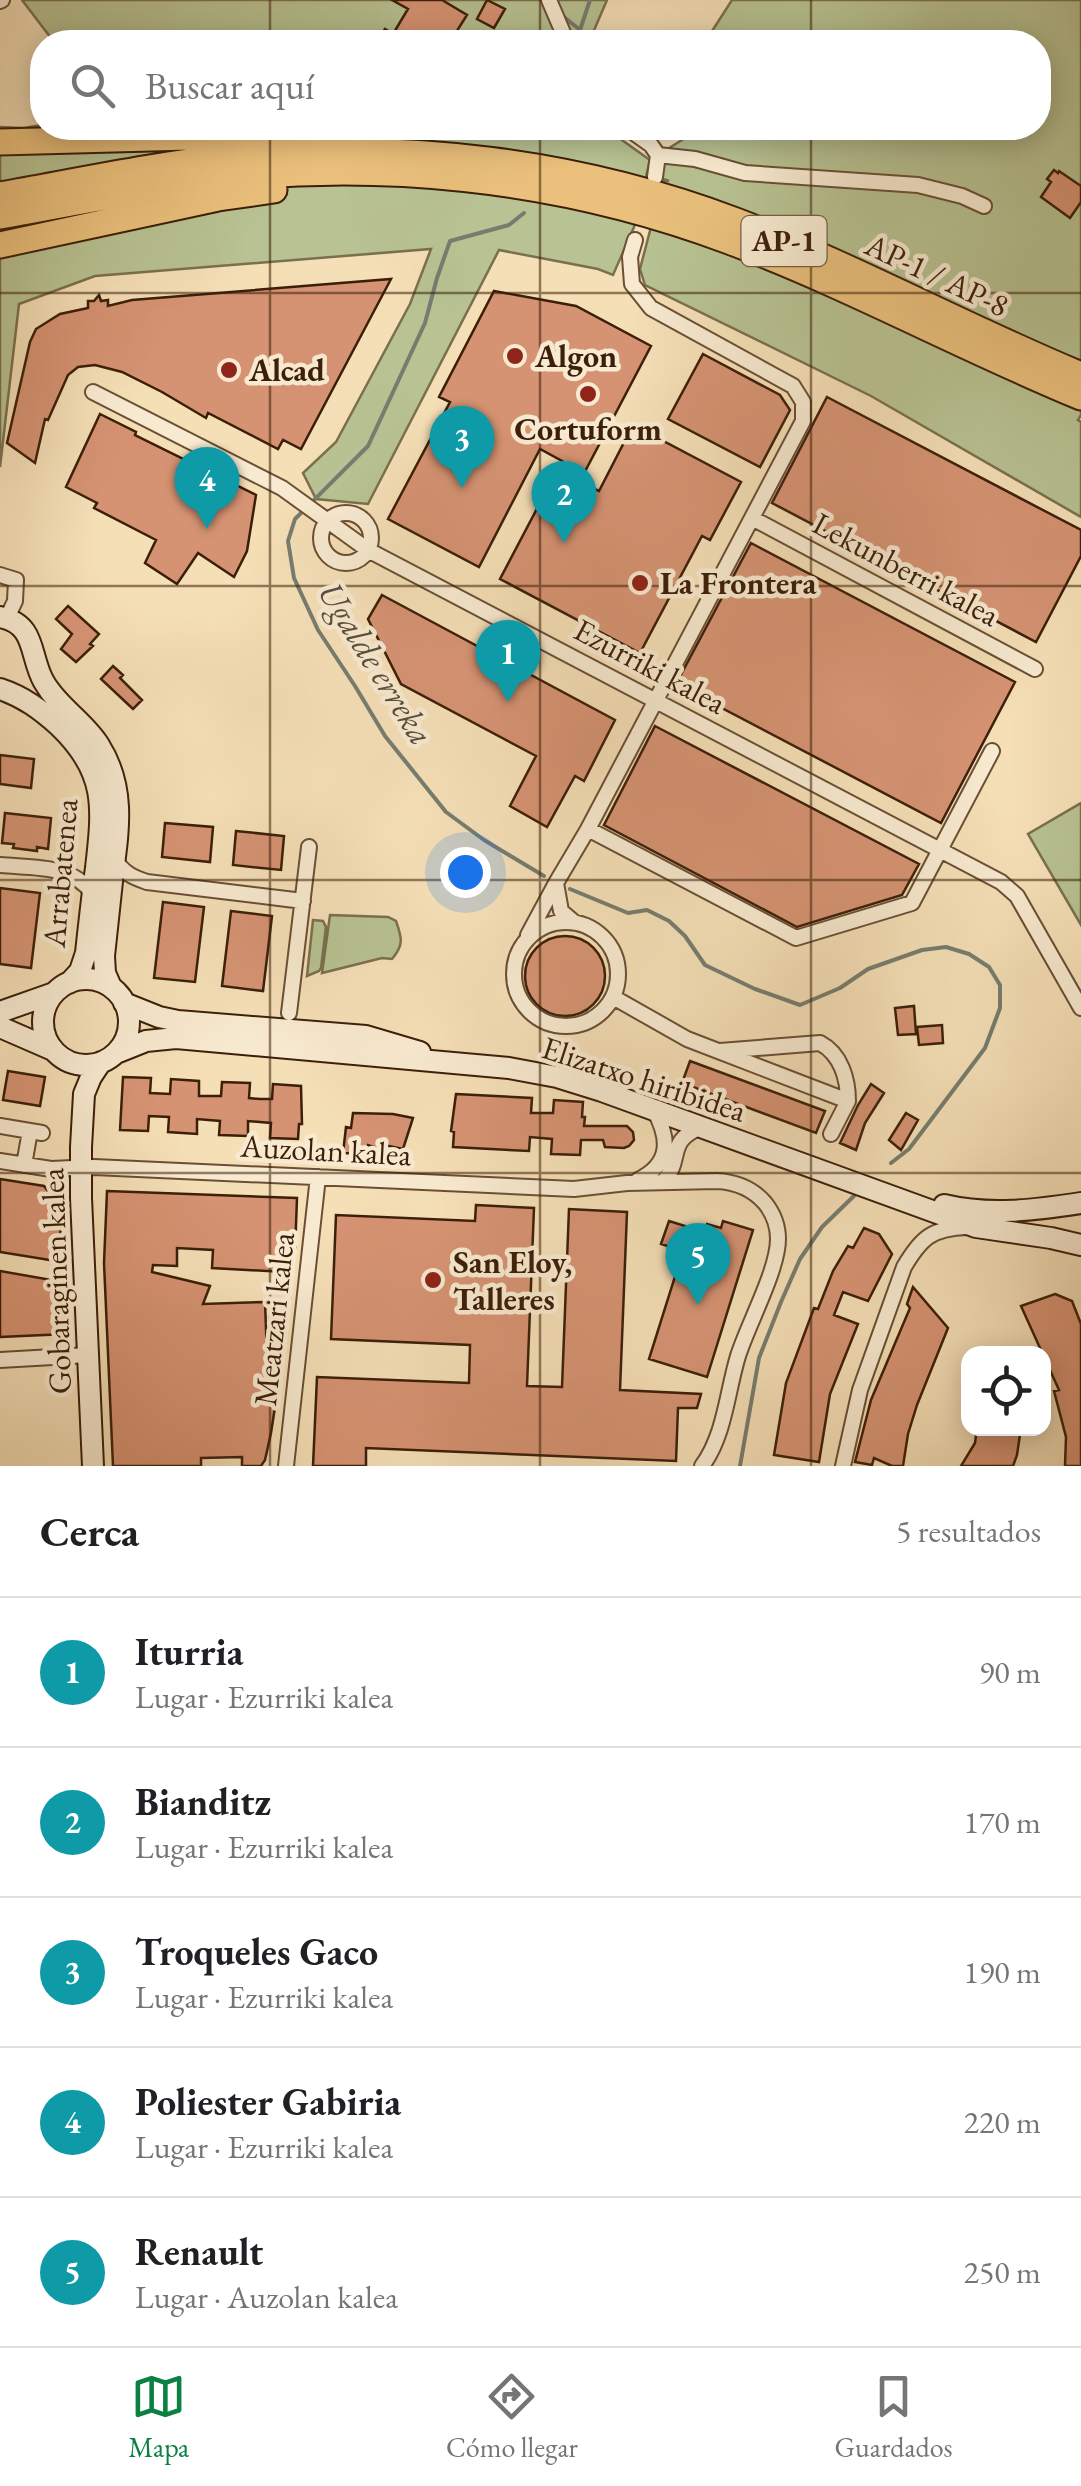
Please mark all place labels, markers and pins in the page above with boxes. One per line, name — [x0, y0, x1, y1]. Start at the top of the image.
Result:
place label: Algon — [534, 335, 617, 377]
marker: Algon — [504, 345, 526, 367]
place label: Alcad — [248, 349, 325, 391]
marker: Alcad — [218, 359, 240, 381]
marker: Cortuform — [577, 383, 599, 405]
pin: 3 — [430, 406, 494, 488]
place label: Cortuform — [514, 408, 662, 450]
pin: 4 — [174, 446, 240, 529]
pin: 2 — [532, 460, 596, 543]
place label: La Frontera — [660, 562, 818, 604]
marker: La Frontera — [629, 572, 651, 594]
pin: 1 — [476, 620, 540, 702]
pin: 5 — [666, 1222, 730, 1305]
place label: San Eloy, Talleres — [453, 1241, 572, 1320]
marker: San Eloy, Talleres — [422, 1269, 444, 1291]

